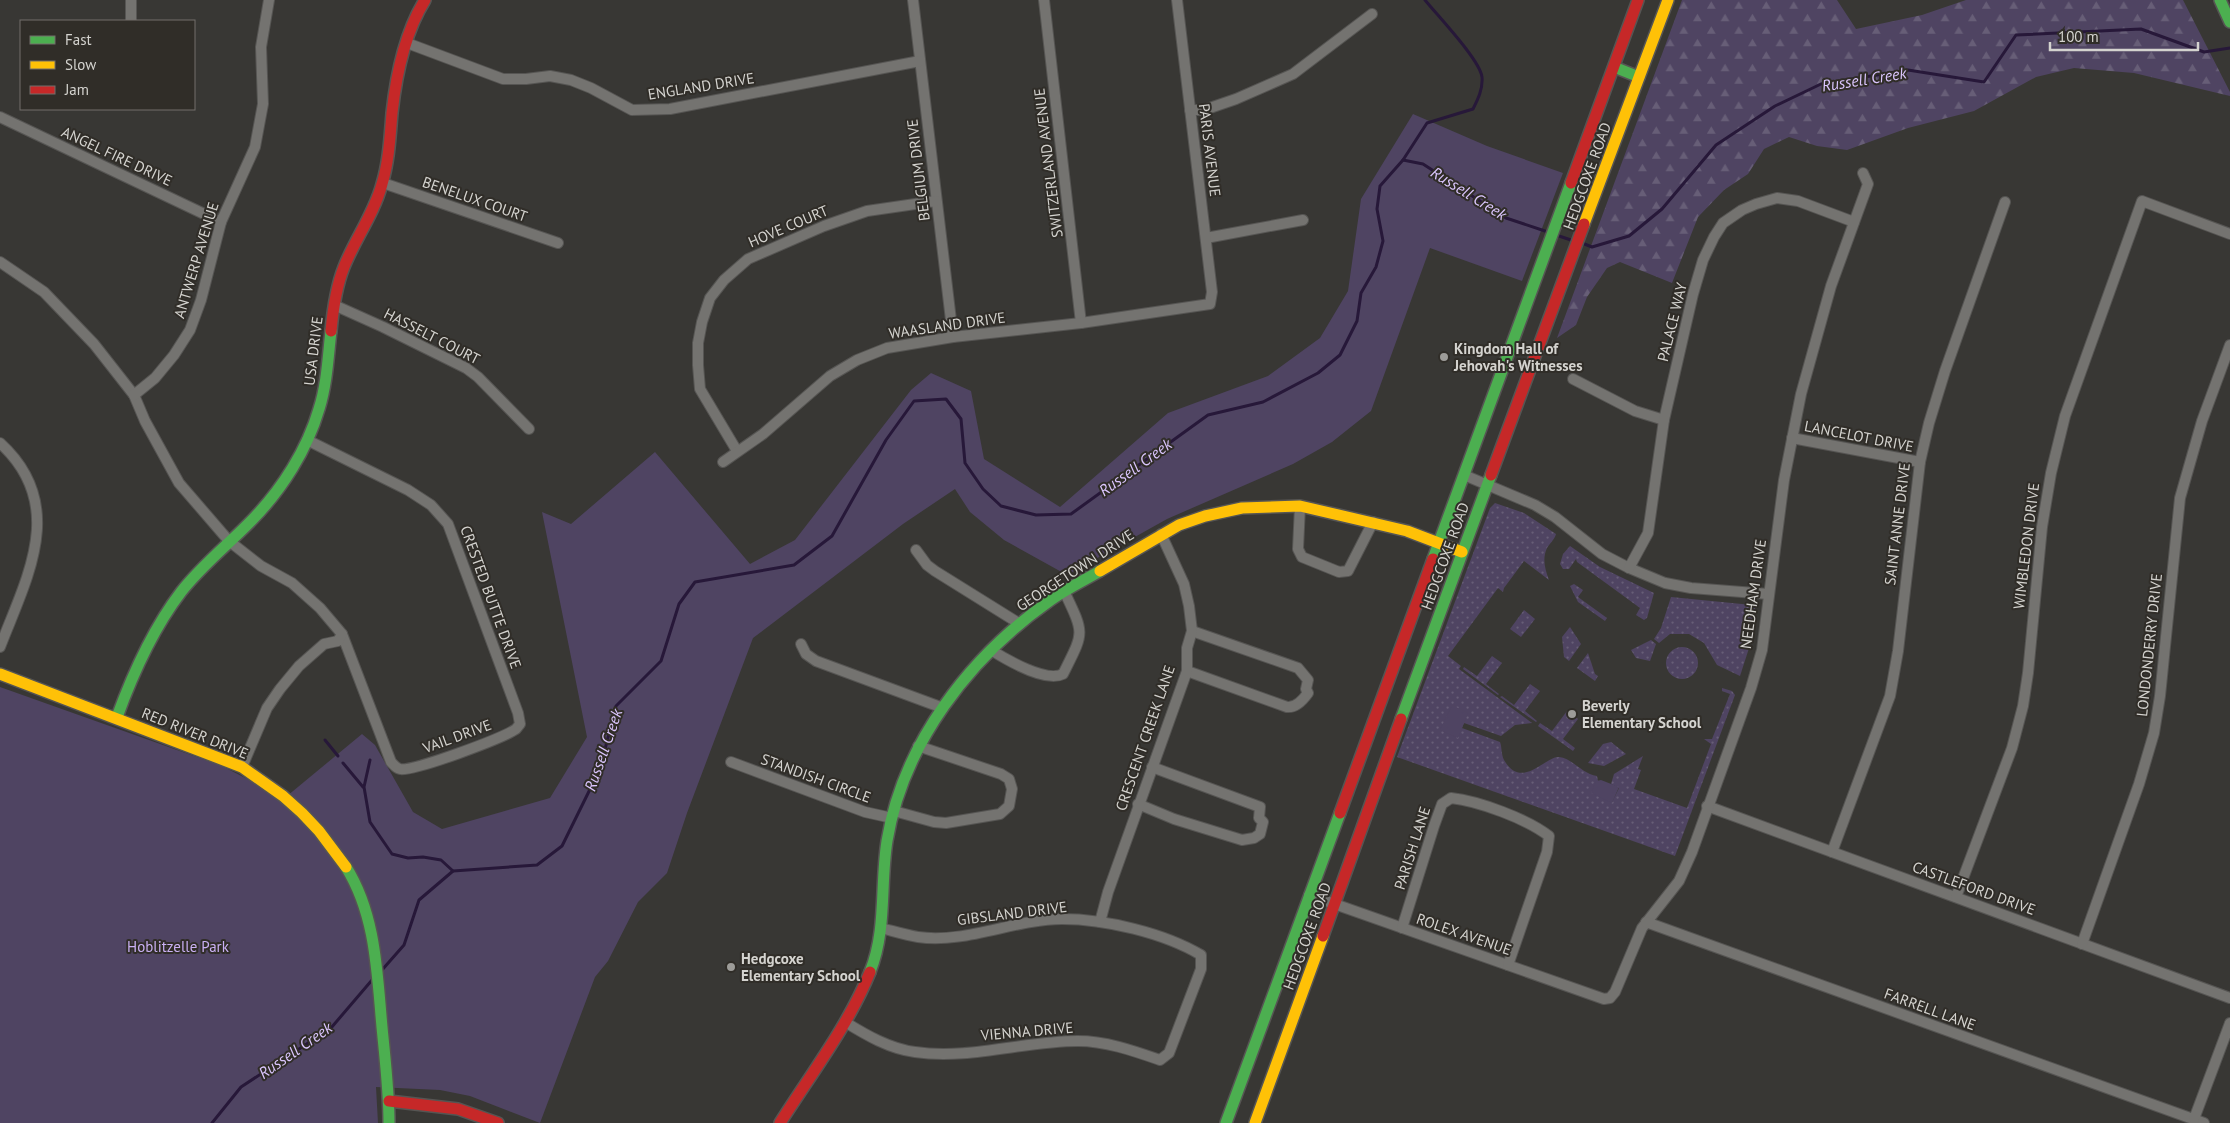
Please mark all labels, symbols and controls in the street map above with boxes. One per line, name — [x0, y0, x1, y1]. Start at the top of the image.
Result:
legend — [20, 20, 195, 110]
scale bar — [2050, 20, 2198, 52]
text: 100 m — [2058, 27, 2099, 46]
text: Fast — [65, 30, 92, 49]
text: Slow — [65, 55, 96, 74]
water label: Russell Creek — [1820, 62, 1909, 96]
street label: ENGLAND DRIVE — [646, 68, 756, 104]
text: Jam — [64, 80, 89, 99]
street label: SWITZERLAND AVENUE — [1029, 87, 1067, 239]
street label: PARIS AVENUE — [1195, 102, 1225, 198]
street label: BELGIUM DRIVE — [902, 118, 934, 222]
street label: HEDGCOXE ROAD — [1559, 120, 1615, 232]
street label: ANGEL FIRE DRIVE — [59, 122, 175, 190]
water label: Russell Creek — [1427, 162, 1511, 225]
street label: BENELUX COURT — [420, 172, 531, 226]
street label: ANTWERP AVENUE — [169, 200, 223, 320]
street label: HOVE COURT — [745, 200, 831, 251]
street label: PALACE WAY — [1653, 280, 1691, 364]
street label: HASSELT COURT — [381, 304, 484, 369]
street label: WAASLAND DRIVE — [887, 307, 1007, 343]
street label: USA DRIVE — [299, 315, 327, 387]
place label: Kingdom Hall of Jehovah's Witnesses — [1453, 339, 1583, 375]
marker: Kingdom Hall of Jehovah's Witnesses — [1438, 351, 1450, 363]
street label: LANCELOT DRIVE — [1803, 416, 1915, 456]
water label: Russell Creek — [1095, 433, 1176, 500]
street label: SAINT ANNE DRIVE — [1880, 462, 1914, 586]
street label: WIMBLEDON DRIVE — [2009, 482, 2043, 610]
street label: HEDGCOXE ROAD — [1417, 500, 1473, 612]
street label: CRESTED BUTTE DRIVE — [456, 523, 526, 671]
street label: GEORGETOWN DRIVE — [1012, 525, 1138, 615]
street label: NEEDHAM DRIVE — [1736, 538, 1770, 650]
street label: LONDONDERRY DRIVE — [2132, 573, 2166, 717]
street label: CRESCENT CREEK LANE — [1111, 663, 1179, 813]
place label: Beverly Elementary School — [1582, 696, 1702, 732]
street label: RED RIVER DRIVE — [139, 703, 251, 763]
water label: Russell Creek — [580, 706, 627, 794]
marker: Beverly Elementary School — [1566, 708, 1578, 720]
street label: VAIL DRIVE — [419, 715, 494, 758]
street label: STANDISH CIRCLE — [758, 749, 874, 807]
street label: PARISH LANE — [1390, 804, 1434, 892]
street label: CASTLEFORD DRIVE — [1910, 857, 2038, 919]
street label: HEDGCOXE ROAD — [1279, 880, 1335, 992]
street label: GIBSLAND DRIVE — [956, 897, 1068, 929]
street label: ROLEX AVENUE — [1414, 909, 1514, 959]
park label: Hoblitzelle Park — [127, 937, 230, 956]
place label: Hedgcoxe Elementary School — [741, 949, 861, 985]
marker: Hedgcoxe Elementary School — [725, 961, 737, 973]
street label: FARRELL LANE — [1882, 984, 1978, 1034]
water label: Russell Creek — [254, 1017, 336, 1083]
street label: VIENNA DRIVE — [979, 1017, 1074, 1045]

